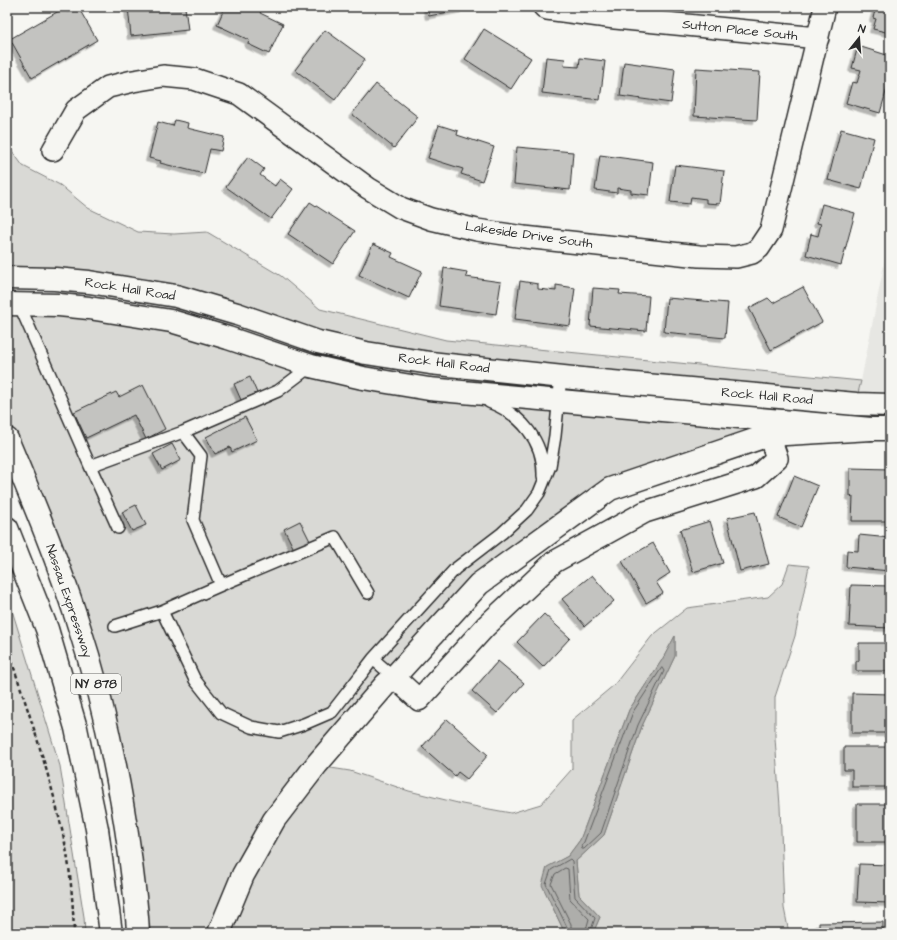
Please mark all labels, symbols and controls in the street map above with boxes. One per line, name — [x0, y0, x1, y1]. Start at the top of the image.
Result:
street label: Sutton Place South — [681, 15, 799, 45]
north arrow — [839, 18, 879, 58]
text: N — [856, 21, 867, 37]
street label: Lakeside Drive South — [464, 217, 594, 253]
street label: Rock Hall Road — [83, 273, 177, 305]
street label: Rock Hall Road — [397, 348, 491, 378]
street label: Rock Hall Road — [721, 383, 814, 409]
street label: Nassau Expressway — [40, 542, 97, 660]
road number: NY 878 — [71, 674, 121, 694]

